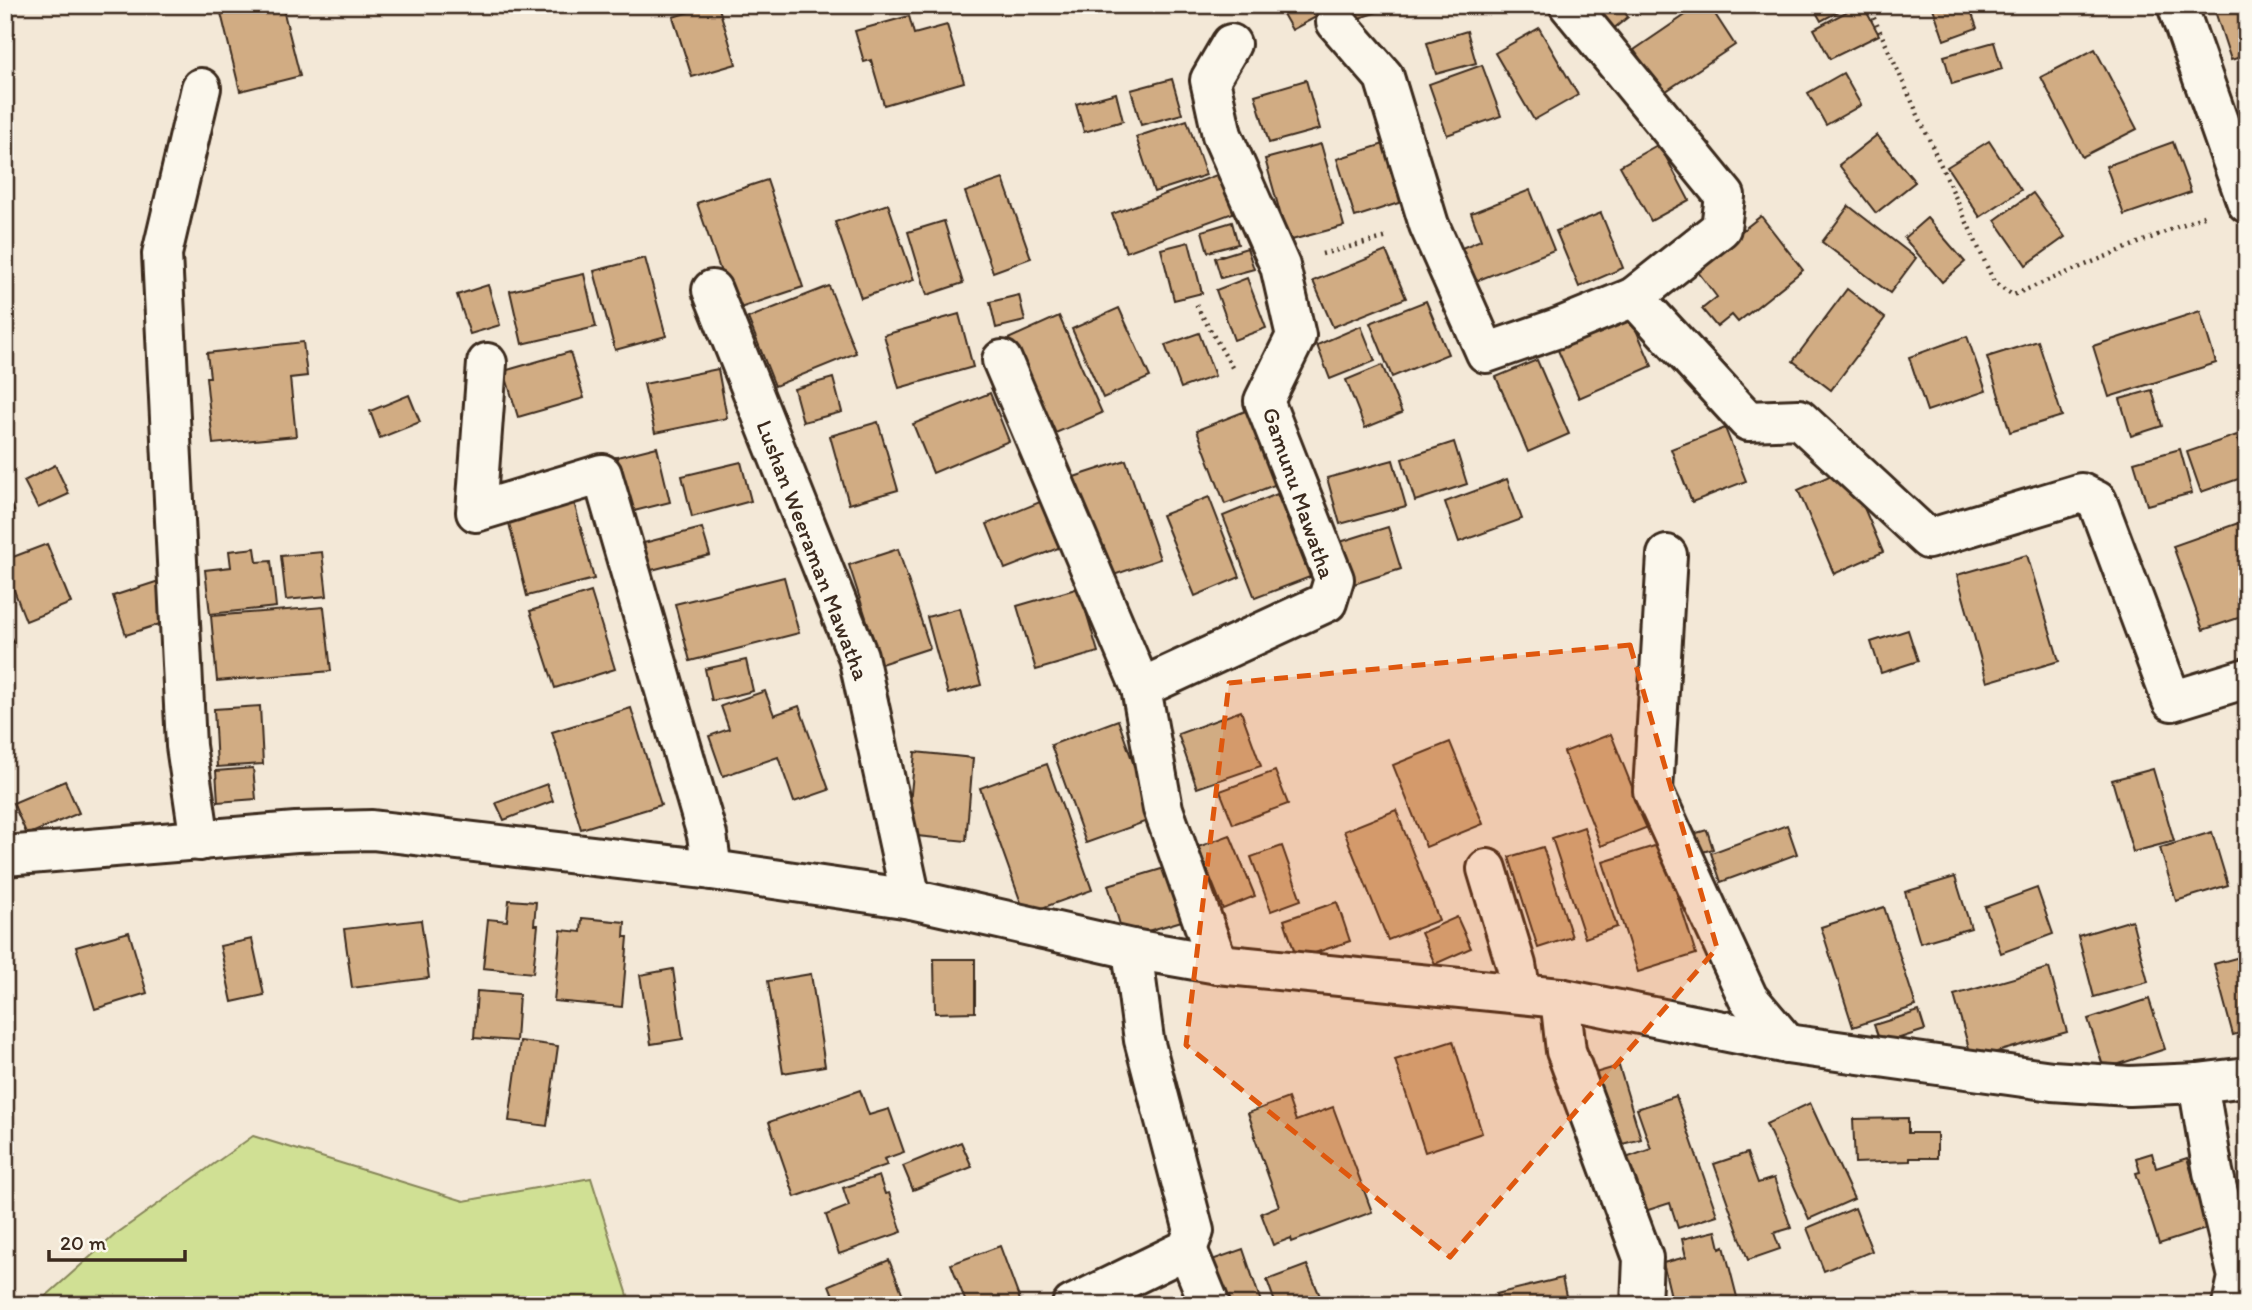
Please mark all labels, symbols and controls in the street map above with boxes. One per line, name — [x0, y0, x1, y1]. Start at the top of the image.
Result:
street label: Gamunu Mawatha — [1257, 404, 1341, 582]
street label: Lushan Weeraman Mawatha — [750, 416, 876, 684]
scale bar — [49, 1219, 186, 1263]
text: 20 m — [60, 1230, 107, 1255]

